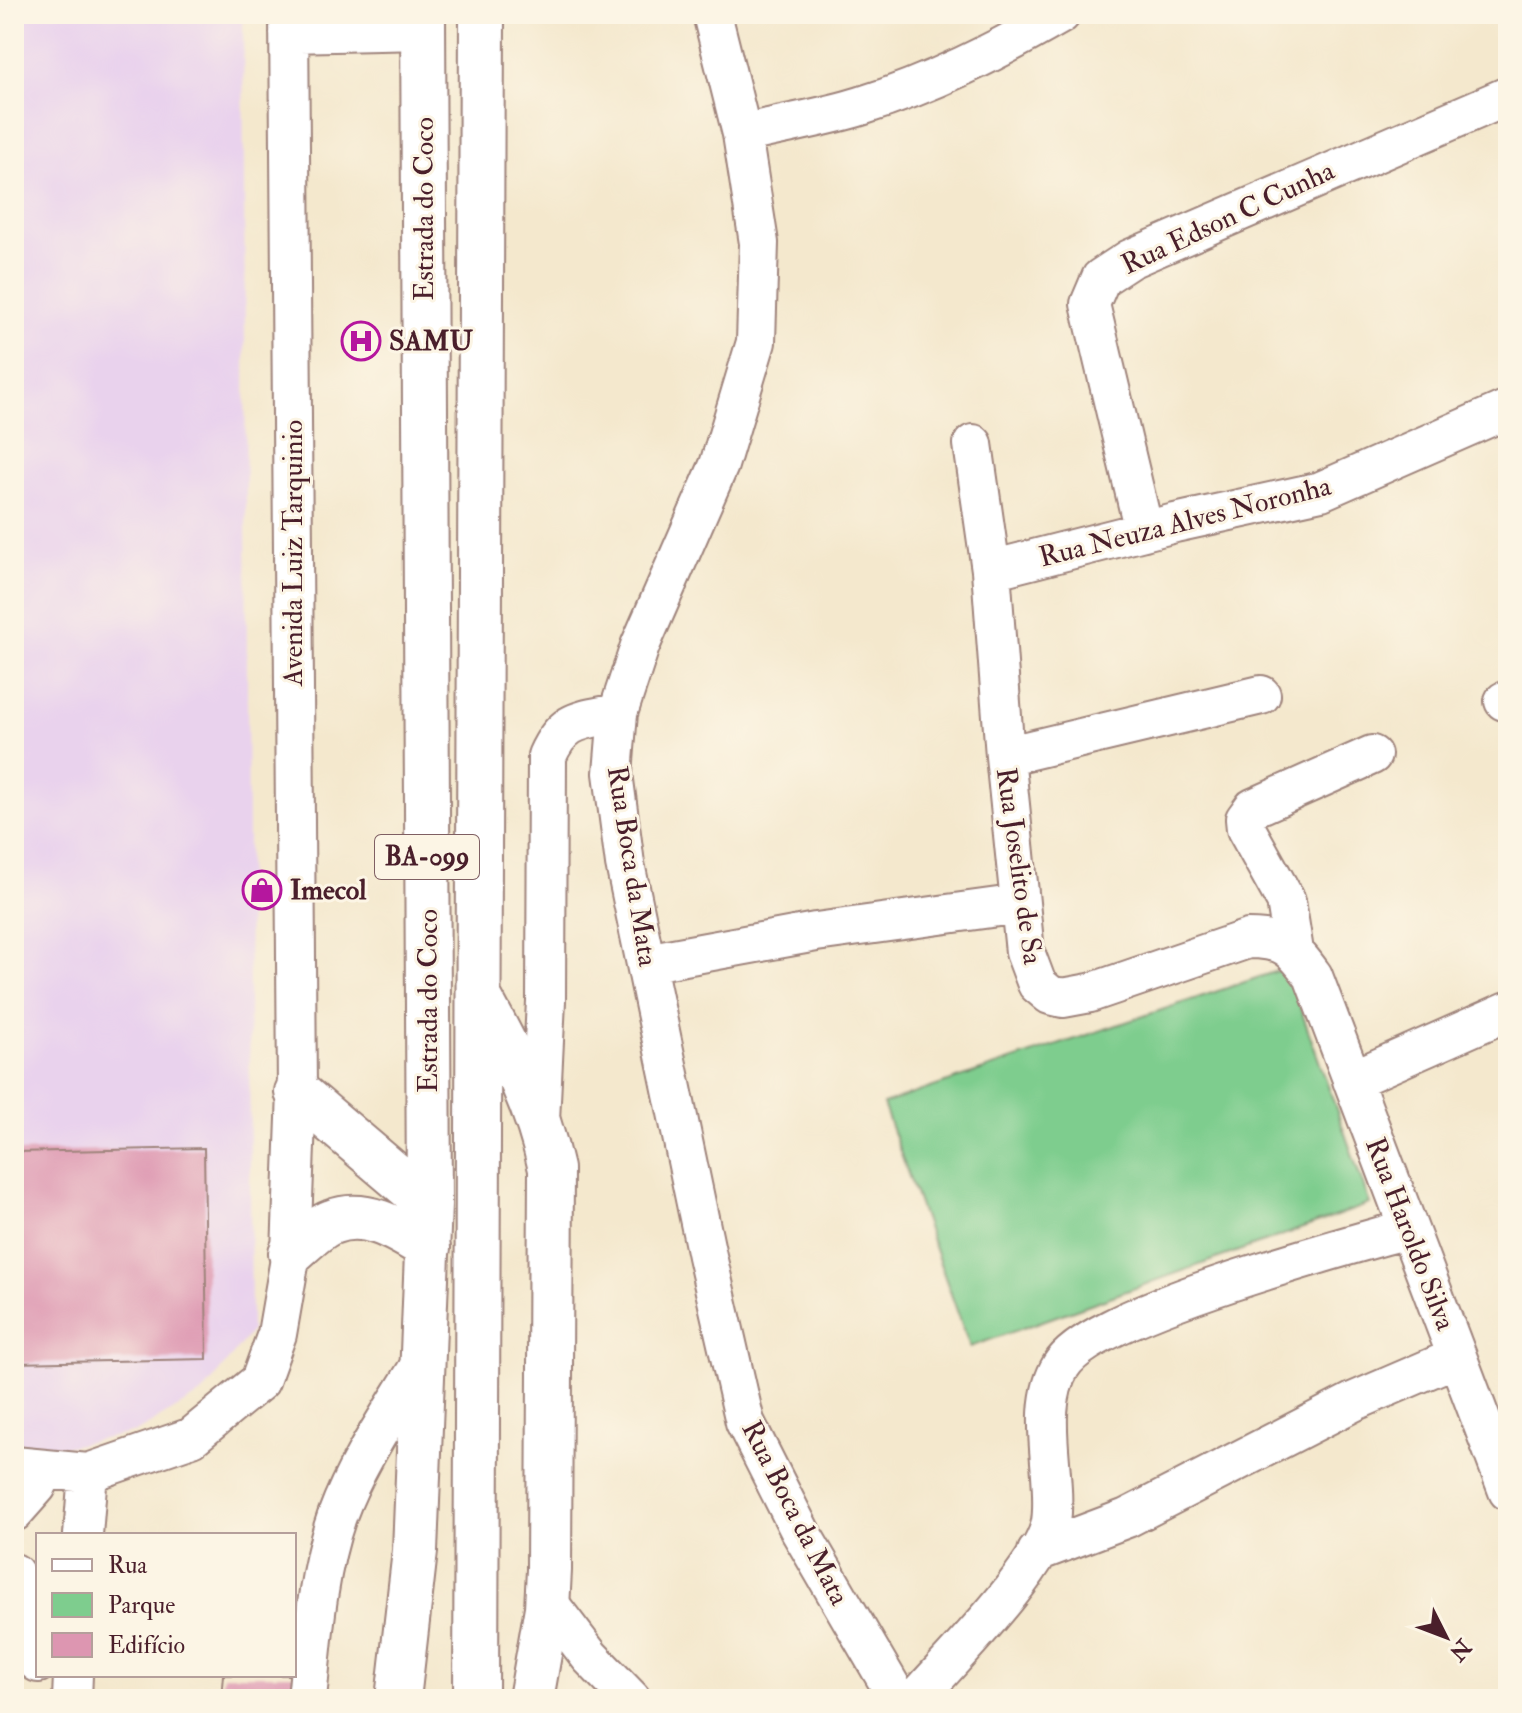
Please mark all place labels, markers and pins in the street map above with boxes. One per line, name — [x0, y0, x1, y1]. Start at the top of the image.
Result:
hospital icon: SAMU — [340, 320, 382, 362]
place label: SAMU — [389, 324, 473, 359]
shop icon: Imecol — [241, 869, 283, 911]
place label: Imecol — [290, 873, 367, 908]

